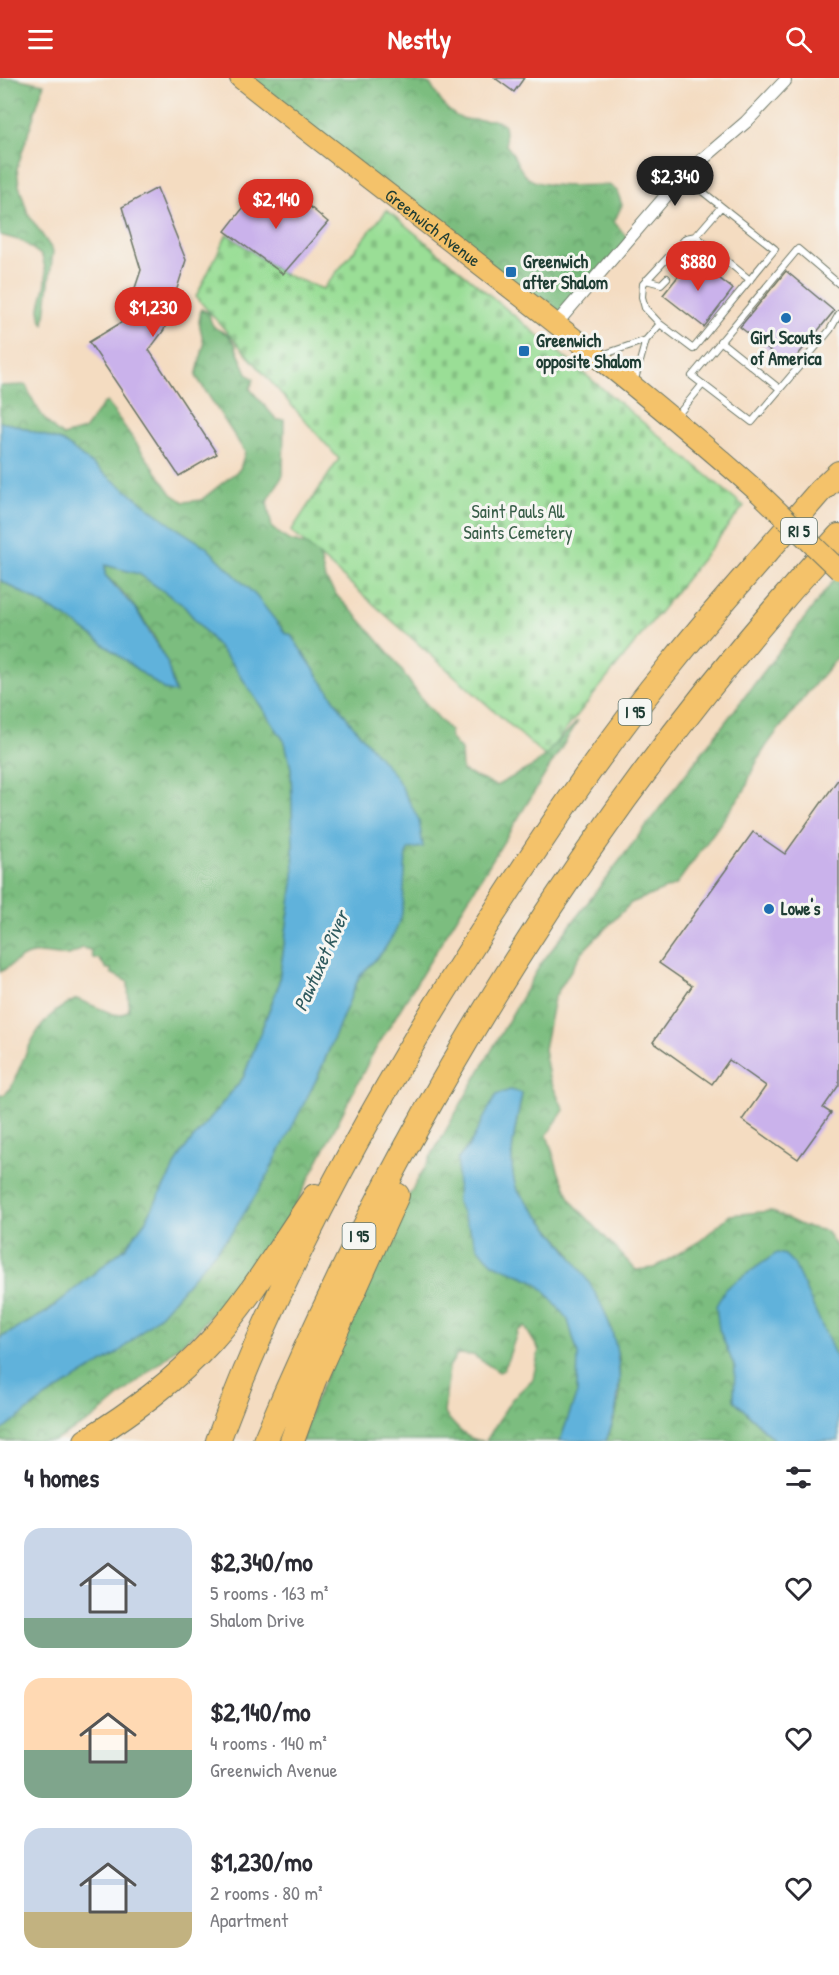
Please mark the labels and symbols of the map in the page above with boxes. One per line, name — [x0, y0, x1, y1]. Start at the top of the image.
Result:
pin: $2,340 — [626, 156, 724, 207]
pin: $2,140 — [227, 179, 325, 230]
street label: Greenwich Avenue — [380, 183, 486, 272]
pin: $880 — [662, 241, 734, 292]
place label: Greenwich after Shalom — [523, 249, 608, 295]
marker: Greenwich after Shalom — [504, 265, 518, 279]
pin: $1,230 — [104, 287, 202, 338]
marker: Girl Scouts of America — [779, 311, 793, 325]
place label: Girl Scouts of America — [750, 325, 822, 371]
place label: Greenwich opposite Shalom — [536, 328, 642, 375]
marker: Greenwich opposite Shalom — [517, 344, 531, 358]
park label: Saint Pauls All Saints Cemetery — [463, 499, 573, 545]
road number: RI 5 — [781, 518, 817, 544]
road number: I 95 — [618, 699, 652, 725]
place label: Lowe's — [781, 896, 820, 921]
marker: Lowe's — [762, 902, 776, 916]
water label: Pawtuxet River — [286, 904, 356, 1015]
road number: I 95 — [342, 1223, 376, 1249]

